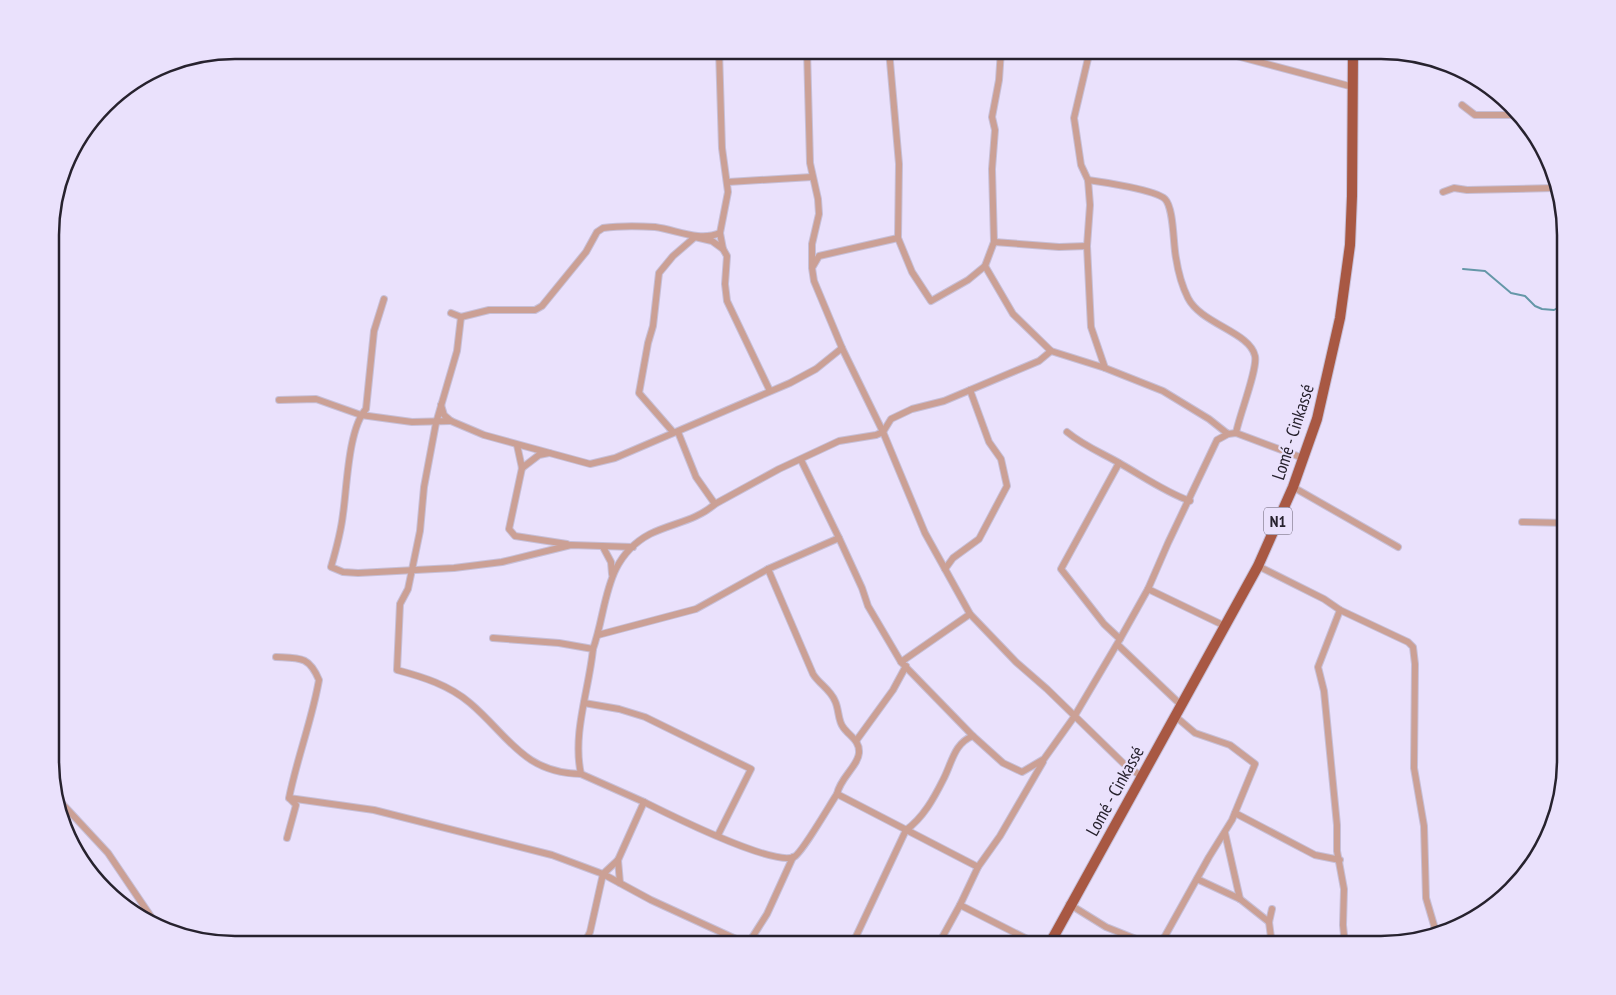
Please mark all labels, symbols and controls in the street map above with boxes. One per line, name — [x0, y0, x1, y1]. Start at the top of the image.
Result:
street label: Lomé - Cinkassé — [1266, 381, 1319, 482]
road number: N1 — [1264, 508, 1292, 534]
street label: Lomé - Cinkassé — [1081, 742, 1149, 840]

